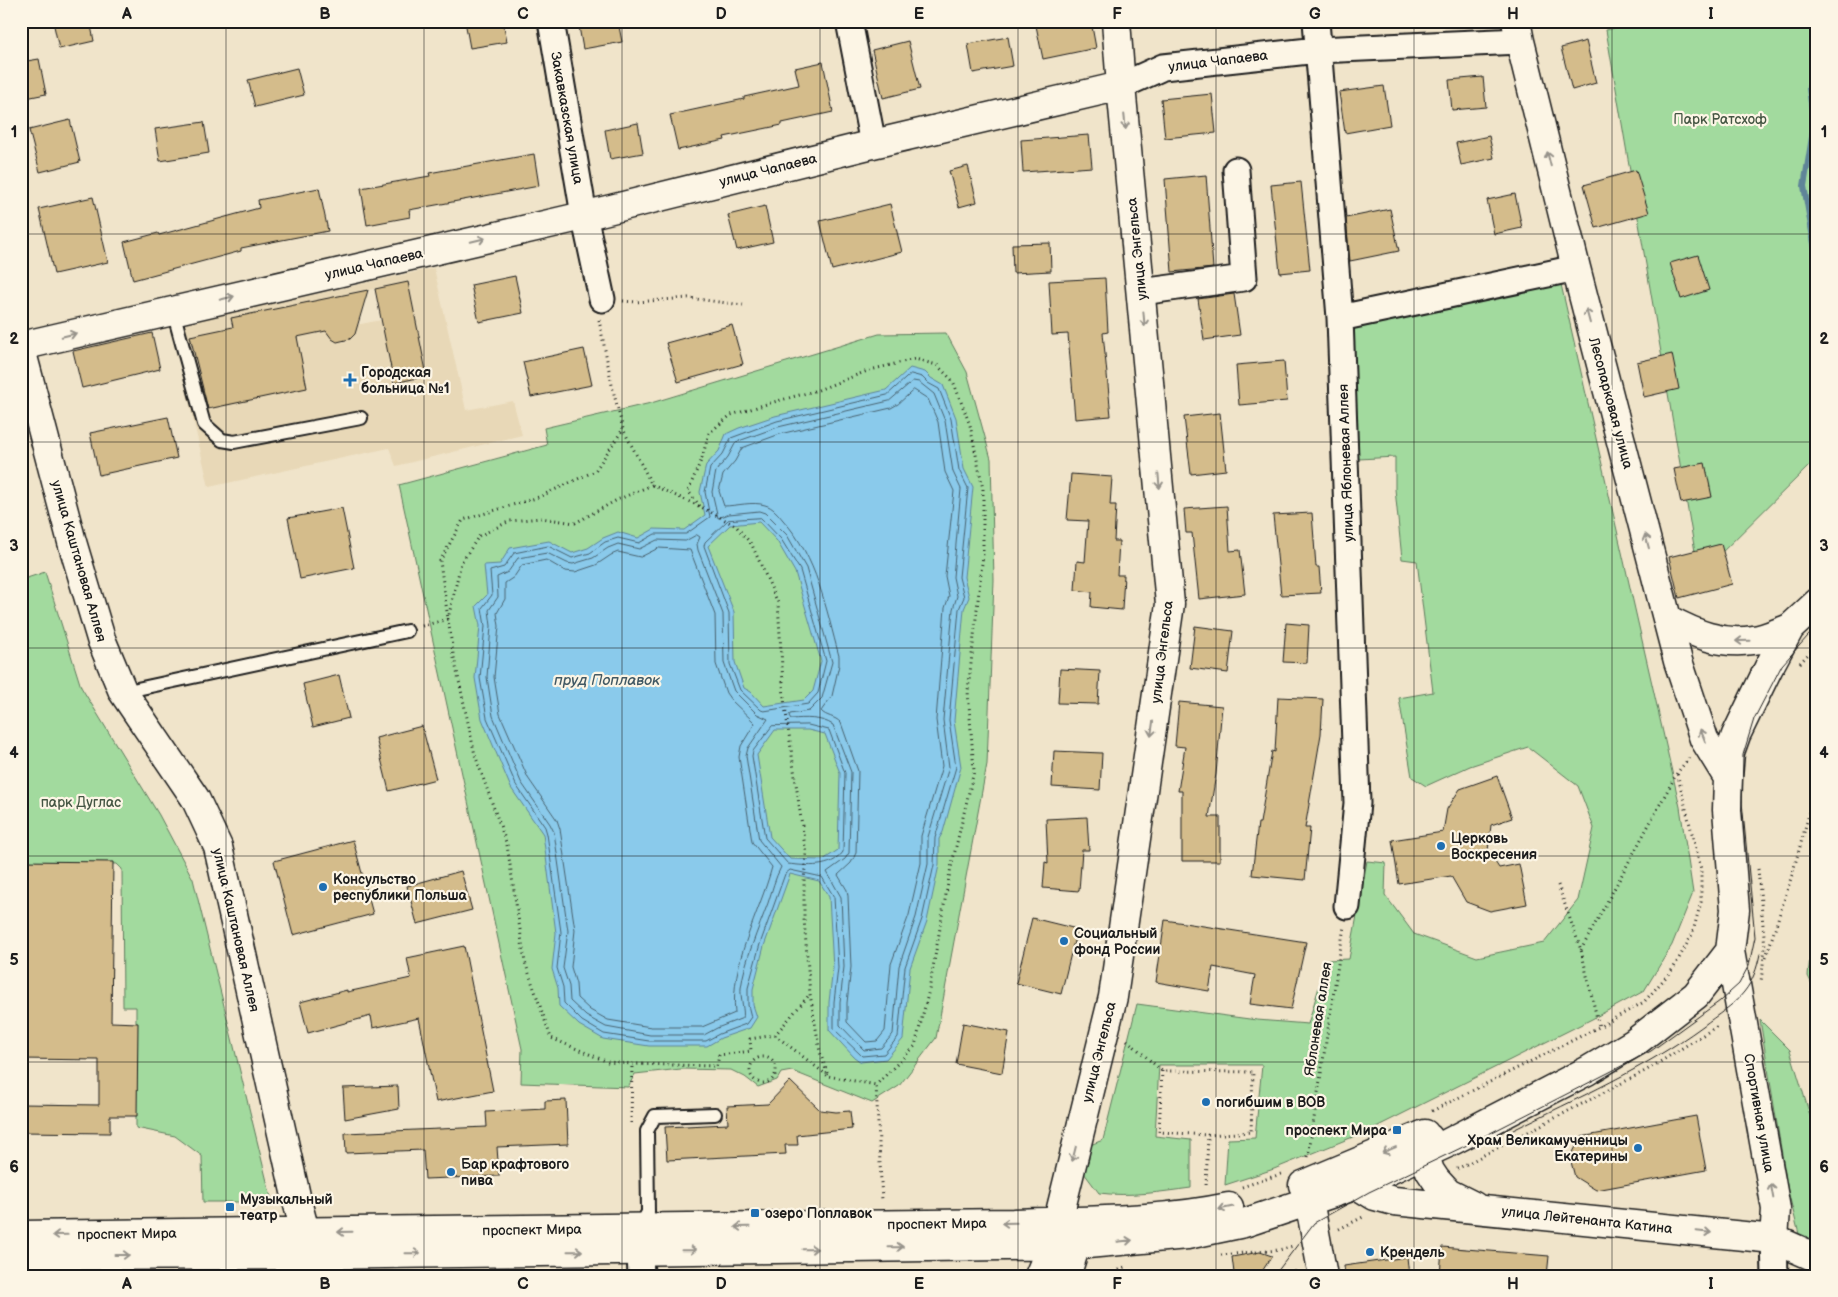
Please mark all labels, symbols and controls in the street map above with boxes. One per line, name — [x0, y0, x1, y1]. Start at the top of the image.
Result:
text: A — [121, 5, 132, 24]
text: B — [319, 5, 331, 24]
text: C — [517, 5, 529, 24]
text: D — [715, 5, 727, 24]
text: E — [914, 5, 924, 24]
text: F — [1112, 5, 1122, 24]
text: G — [1309, 5, 1321, 24]
text: H — [1507, 5, 1519, 24]
text: I — [1708, 5, 1714, 24]
street label: улица Чапаева — [1167, 46, 1269, 76]
street label: Закавказская улица — [547, 50, 587, 186]
park label: Парк Ратсхоф — [1673, 111, 1767, 128]
one-way arrow — [1120, 114, 1129, 130]
text: 1 — [11, 123, 17, 142]
text: 1 — [1821, 123, 1827, 142]
street label: улица Чапаева — [717, 149, 819, 190]
one-way arrow — [1544, 151, 1553, 167]
street label: улица Энгельса — [1123, 196, 1151, 301]
one-way arrow — [469, 235, 485, 244]
street label: улица Чапаева — [323, 244, 425, 284]
one-way arrow — [219, 293, 235, 302]
one-way arrow — [1583, 309, 1593, 325]
one-way arrow — [1139, 310, 1148, 326]
text: 2 — [9, 330, 19, 349]
one-way arrow — [60, 330, 76, 339]
text: 2 — [1819, 330, 1829, 349]
street label: Лесопарковая улица — [1585, 334, 1637, 471]
place label: Городская больница №1 — [361, 364, 450, 397]
marker: Городская больница №1 — [343, 373, 357, 387]
street label: улица Яблоневая Аллея — [1335, 383, 1357, 542]
one-way arrow — [1154, 472, 1163, 488]
street label: улица Каштановая Аллея — [48, 478, 110, 644]
one-way arrow — [1642, 534, 1651, 550]
text: 3 — [9, 537, 19, 556]
text: 3 — [1819, 537, 1829, 556]
street label: улица Энгельса — [1147, 599, 1177, 704]
one-way arrow — [1736, 636, 1752, 645]
water label: пруд Поплавок — [554, 671, 661, 690]
one-way arrow — [1147, 720, 1157, 736]
one-way arrow — [1698, 729, 1708, 744]
text: 4 — [9, 744, 19, 763]
text: 4 — [1819, 744, 1829, 763]
park label: парк Дуглас — [41, 794, 121, 811]
place label: Церковь Воскресения — [1451, 830, 1537, 863]
marker: Церковь Воскресения — [1435, 840, 1447, 852]
street label: улица Каштановая Аллея — [209, 846, 263, 1014]
place label: Консульство республики Польша — [333, 871, 468, 904]
marker: Консульство республики Польша — [317, 881, 329, 893]
place label: Социальный фонд России — [1074, 925, 1160, 958]
marker: Социальный фонд России — [1058, 935, 1070, 947]
text: 5 — [9, 951, 19, 970]
text: 5 — [1819, 951, 1829, 970]
street label: Яблоневая аллея — [1301, 960, 1335, 1077]
street label: улица Энгельса — [1078, 999, 1120, 1104]
street label: Спортивная улица — [1740, 1052, 1778, 1175]
place label: погибшим в ВОВ — [1216, 1094, 1325, 1111]
marker: погибшим в ВОВ — [1200, 1096, 1212, 1108]
place label: проспект Мира — [1286, 1122, 1388, 1139]
marker: проспект Мира — [1391, 1124, 1403, 1136]
place label: Храм Великамученницы Екатерины — [1466, 1132, 1628, 1165]
marker: Храм Великамученницы Екатерины — [1632, 1142, 1644, 1154]
one-way arrow — [1069, 1145, 1079, 1161]
one-way arrow — [1382, 1145, 1397, 1155]
place label: Бар крафтового пива — [461, 1156, 570, 1189]
text: 6 — [9, 1158, 19, 1177]
text: 6 — [1819, 1158, 1829, 1177]
marker: Бар крафтового пива — [445, 1166, 457, 1178]
one-way arrow — [1767, 1183, 1777, 1199]
place label: Музыкальный театр — [240, 1191, 333, 1224]
marker: Музыкальный театр — [224, 1201, 236, 1213]
street label: улица Лейтенанта Катина — [1501, 1203, 1674, 1238]
one-way arrow — [1218, 1204, 1234, 1213]
place label: озеро Поплавок — [765, 1205, 873, 1222]
marker: озеро Поплавок — [749, 1207, 761, 1219]
street label: проспект Мира — [887, 1215, 988, 1233]
one-way arrow — [1001, 1218, 1018, 1228]
street label: проспект Мира — [482, 1221, 583, 1239]
one-way arrow — [734, 1222, 750, 1232]
street label: проспект Мира — [77, 1225, 178, 1243]
one-way arrow — [337, 1227, 353, 1237]
one-way arrow — [1695, 1227, 1711, 1237]
one-way arrow — [52, 1230, 68, 1240]
one-way arrow — [1116, 1236, 1132, 1246]
one-way arrow — [888, 1243, 904, 1252]
one-way arrow — [801, 1244, 817, 1254]
place label: Крендель — [1380, 1244, 1445, 1261]
one-way arrow — [680, 1245, 697, 1255]
one-way arrow — [567, 1246, 583, 1256]
marker: Крендель — [1364, 1246, 1376, 1258]
one-way arrow — [405, 1249, 421, 1258]
one-way arrow — [114, 1250, 130, 1260]
text: A — [121, 1275, 132, 1294]
text: B — [319, 1275, 331, 1294]
text: C — [517, 1275, 529, 1294]
text: D — [715, 1275, 727, 1294]
text: E — [914, 1275, 924, 1294]
text: F — [1112, 1275, 1122, 1294]
text: G — [1309, 1275, 1321, 1294]
text: H — [1507, 1275, 1519, 1294]
text: I — [1708, 1275, 1714, 1294]

